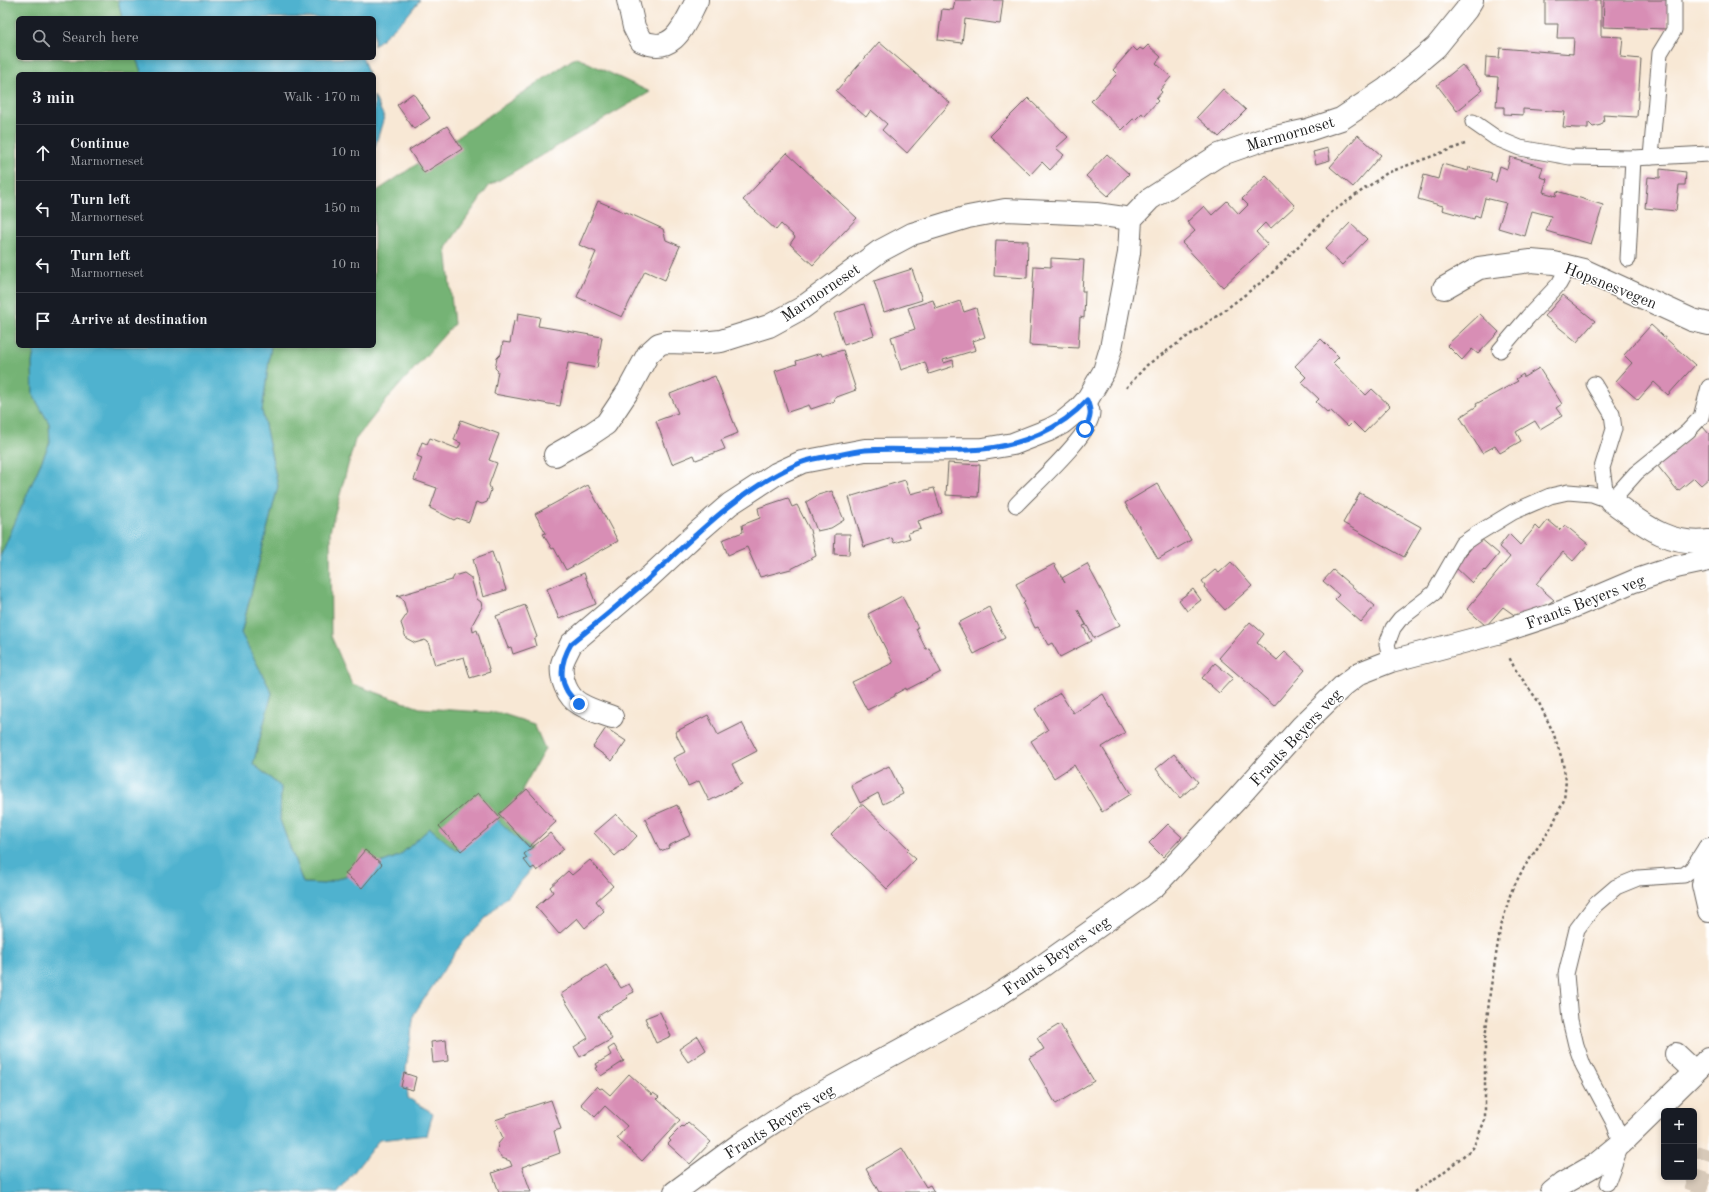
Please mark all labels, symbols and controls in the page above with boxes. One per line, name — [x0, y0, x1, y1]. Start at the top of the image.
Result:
search box — [16, 16, 376, 60]
icon: search — [30, 27, 52, 49]
text: Search here — [62, 31, 139, 46]
text: 3 min — [32, 90, 75, 107]
text: Walk · 170 m — [283, 91, 360, 104]
street label: Marmorneset — [1245, 115, 1337, 155]
text: Continue — [70, 137, 129, 152]
icon: ahead — [32, 142, 54, 164]
text: 10 m — [331, 146, 360, 159]
text: Marmorneset — [70, 155, 144, 168]
text: Turn left — [70, 193, 130, 208]
icon: left — [32, 198, 54, 220]
text: 150 m — [323, 202, 360, 215]
text: Marmorneset — [70, 211, 144, 224]
text: Turn left — [70, 249, 130, 264]
icon: left — [32, 254, 54, 276]
text: 10 m — [331, 258, 360, 271]
street label: Marmorneset — [779, 261, 864, 326]
street label: Hopsnesvegen — [1562, 261, 1659, 313]
text: Marmorneset — [70, 267, 144, 280]
icon: arrive — [32, 310, 54, 332]
text: Arrive at destination — [70, 313, 208, 328]
route start — [1076, 420, 1094, 438]
street label: Frants Beyers veg — [1524, 573, 1648, 633]
street label: Frants Beyers veg — [1248, 687, 1346, 790]
route end — [570, 695, 588, 713]
street label: Frants Beyers veg — [1001, 914, 1114, 999]
street label: Frants Beyers veg — [722, 1082, 838, 1163]
map controls — [1661, 1108, 1697, 1180]
button: + — [1661, 1108, 1697, 1144]
button: − — [1661, 1144, 1697, 1180]

